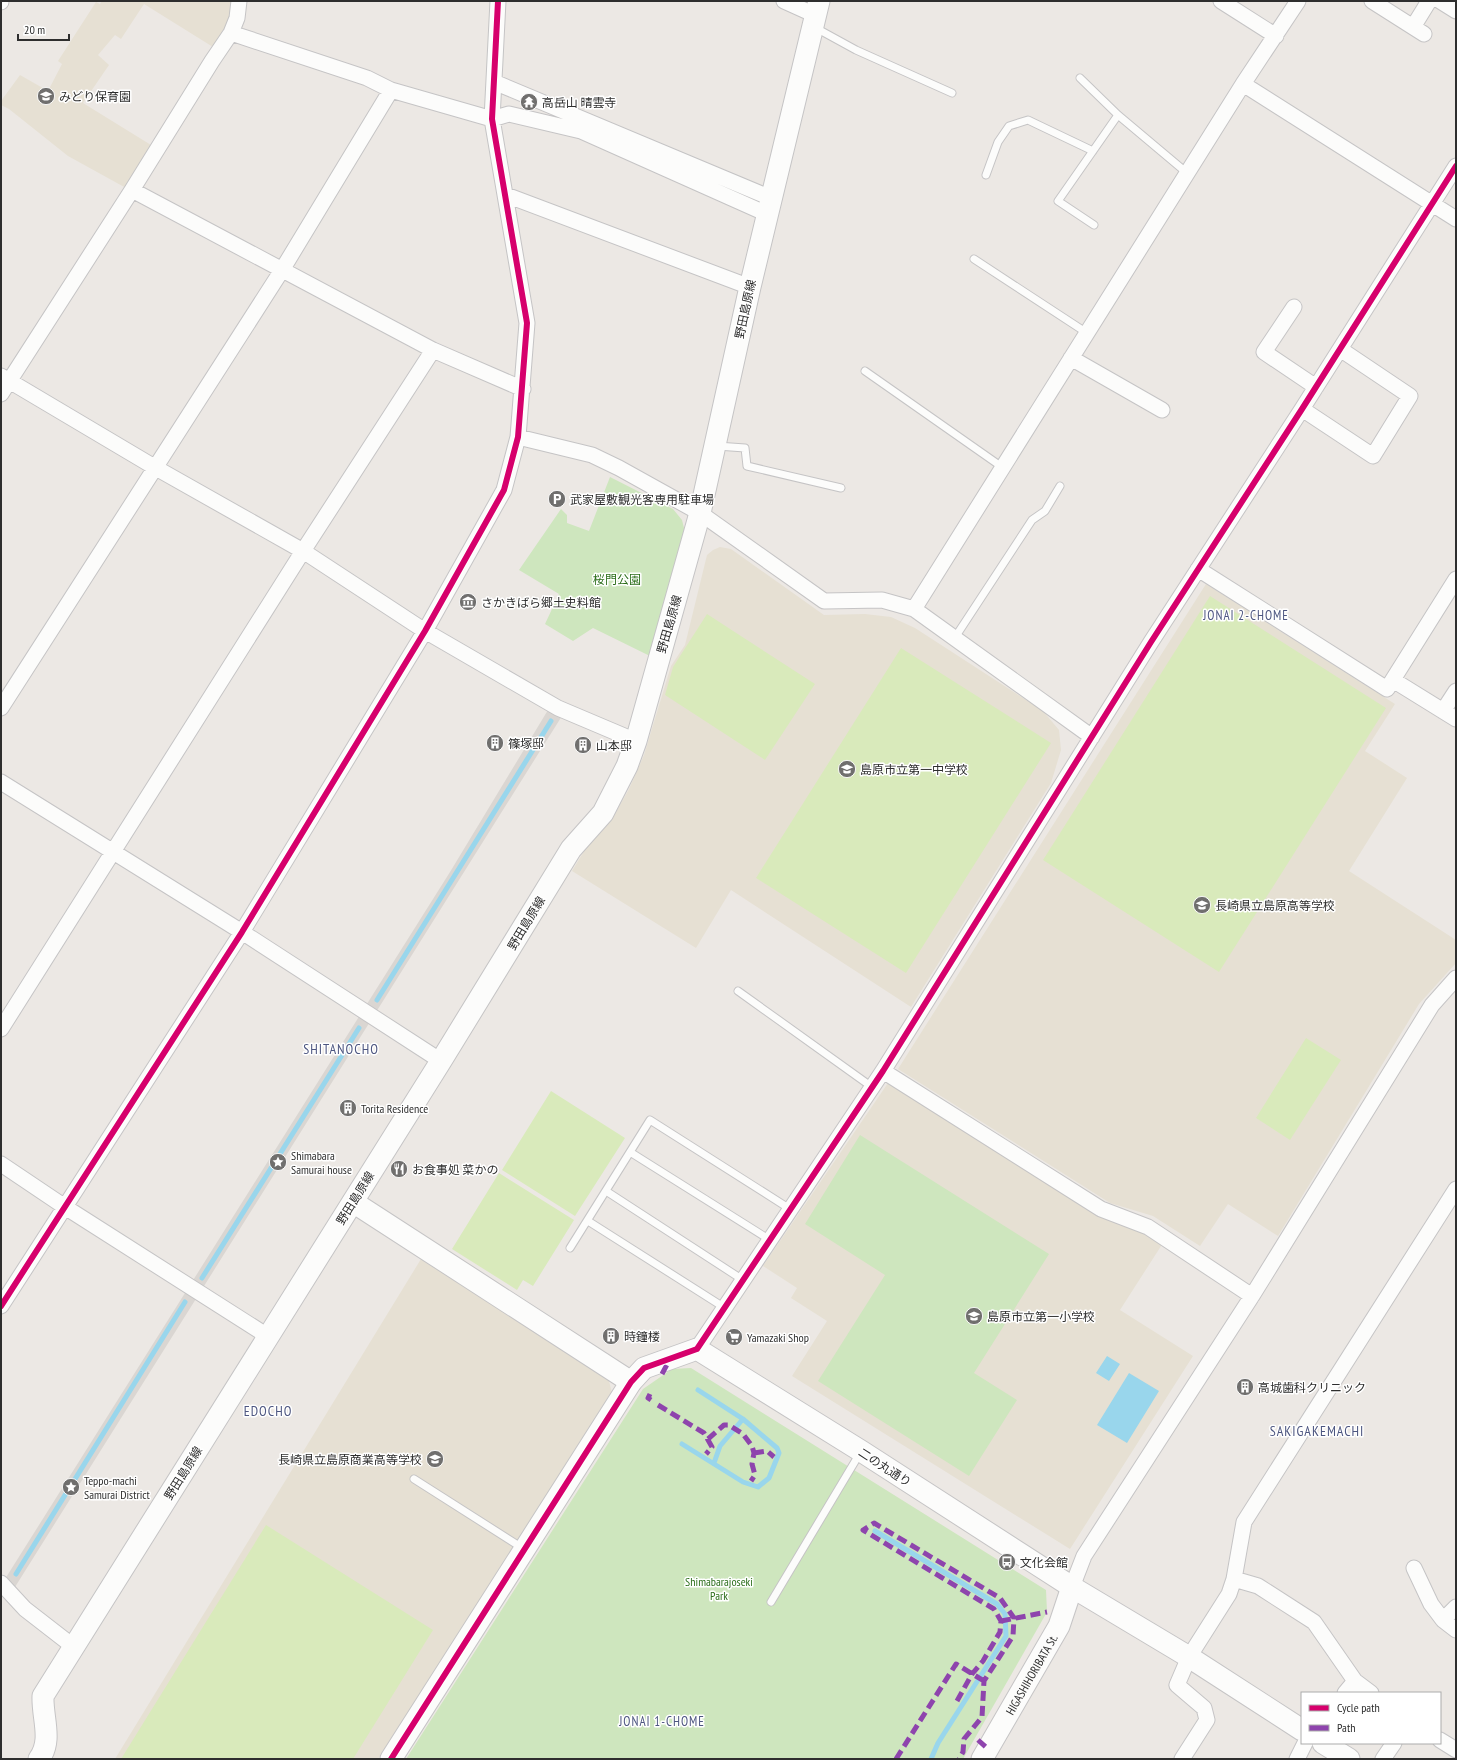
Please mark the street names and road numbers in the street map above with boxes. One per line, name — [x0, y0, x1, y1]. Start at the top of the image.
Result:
street label: 野田島原線 — [731, 278, 759, 340]
street label: 野田島原線 — [654, 593, 684, 655]
street label: 野田島原線 — [504, 893, 548, 953]
street label: 野田島原線 — [333, 1169, 377, 1227]
street label: 野田島原線 — [161, 1444, 205, 1502]
street label: 二の丸通り — [856, 1444, 914, 1490]
street label: HIGASHIHORIBATA St. — [1002, 1631, 1060, 1717]

